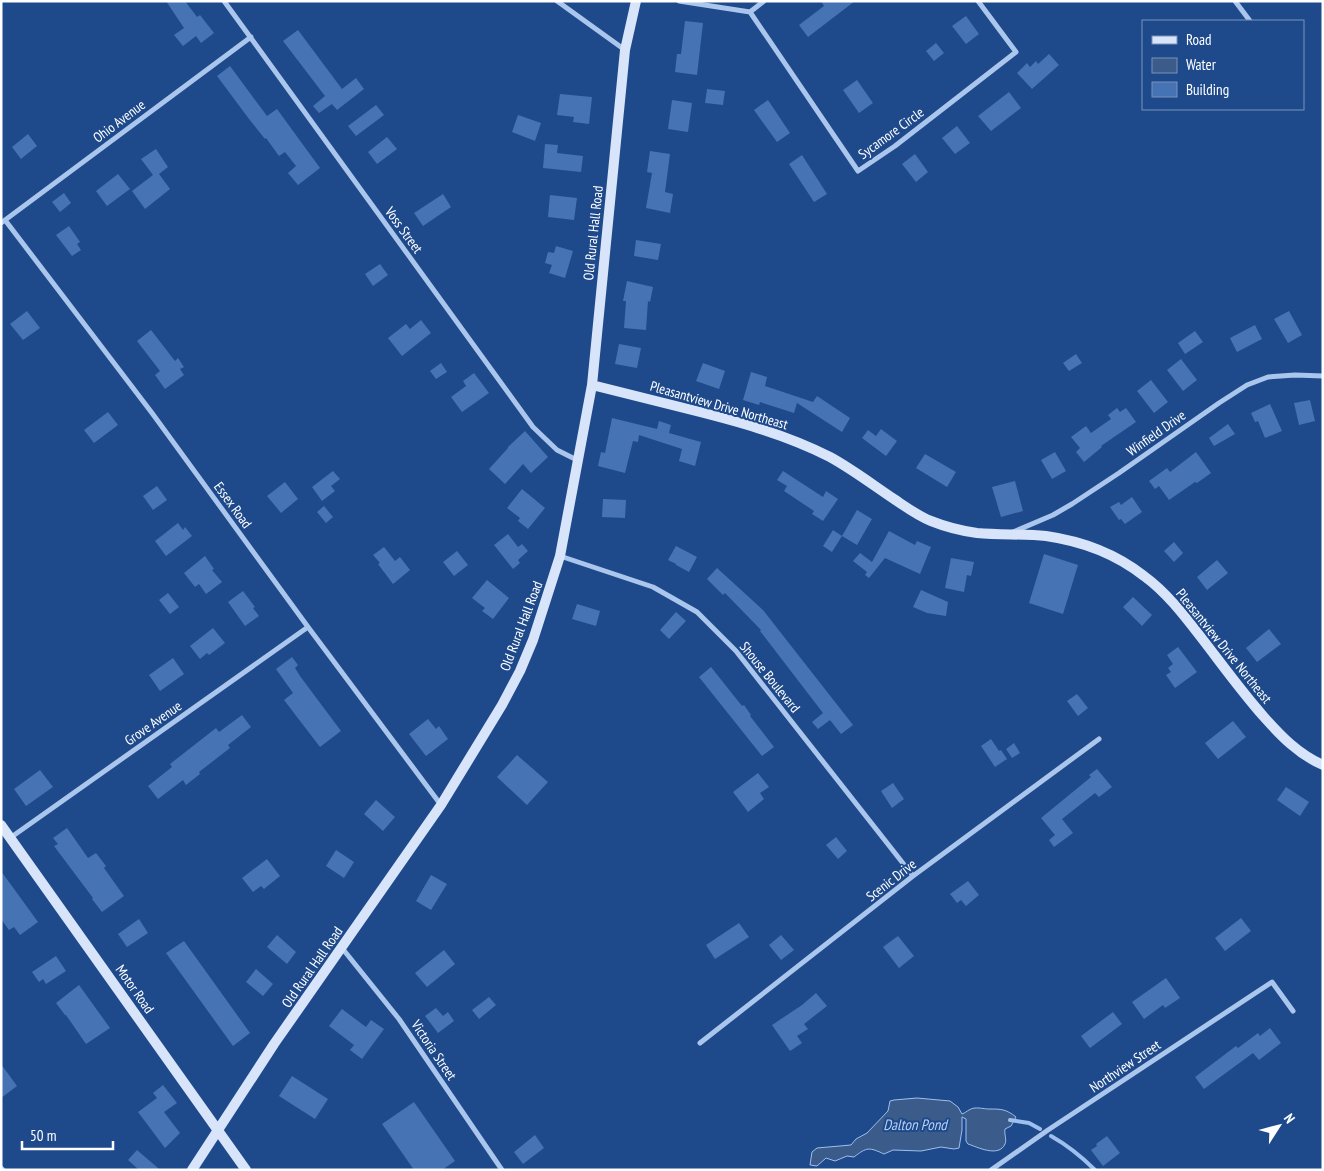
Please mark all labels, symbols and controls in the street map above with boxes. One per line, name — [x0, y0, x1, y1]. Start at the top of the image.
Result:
legend — [1142, 20, 1304, 110]
text: Road — [1186, 30, 1212, 49]
text: Water — [1186, 55, 1217, 74]
text: Building — [1186, 80, 1229, 99]
street label: Ohio Avenue — [89, 95, 149, 147]
street label: Sycamore Circle — [855, 103, 928, 163]
street label: Old Rural Hall Road — [579, 185, 607, 281]
street label: Voss Street — [380, 202, 427, 257]
street label: Pleasantview Drive Northeast — [648, 377, 790, 433]
street label: Winfield Drive — [1123, 406, 1189, 460]
street label: Essex Road — [210, 478, 256, 532]
street label: Old Rural Hall Road — [496, 578, 546, 674]
street label: Pleasantview Drive Northeast — [1172, 585, 1276, 707]
street label: Shouse Boulevard — [736, 638, 804, 716]
street label: Grove Avenue — [121, 697, 185, 749]
street label: Scenic Drive — [862, 855, 920, 905]
street label: Old Rural Hall Road — [277, 923, 347, 1011]
street label: Motor Road — [112, 961, 158, 1017]
street label: Victoria Street — [407, 1016, 461, 1084]
street label: Northview Street — [1086, 1036, 1164, 1096]
north arrow — [1254, 1101, 1304, 1151]
text: N — [1280, 1110, 1299, 1127]
water label: Dalton Pond — [883, 1115, 949, 1134]
scale bar — [22, 1118, 114, 1150]
text: 50 m — [30, 1126, 56, 1145]

